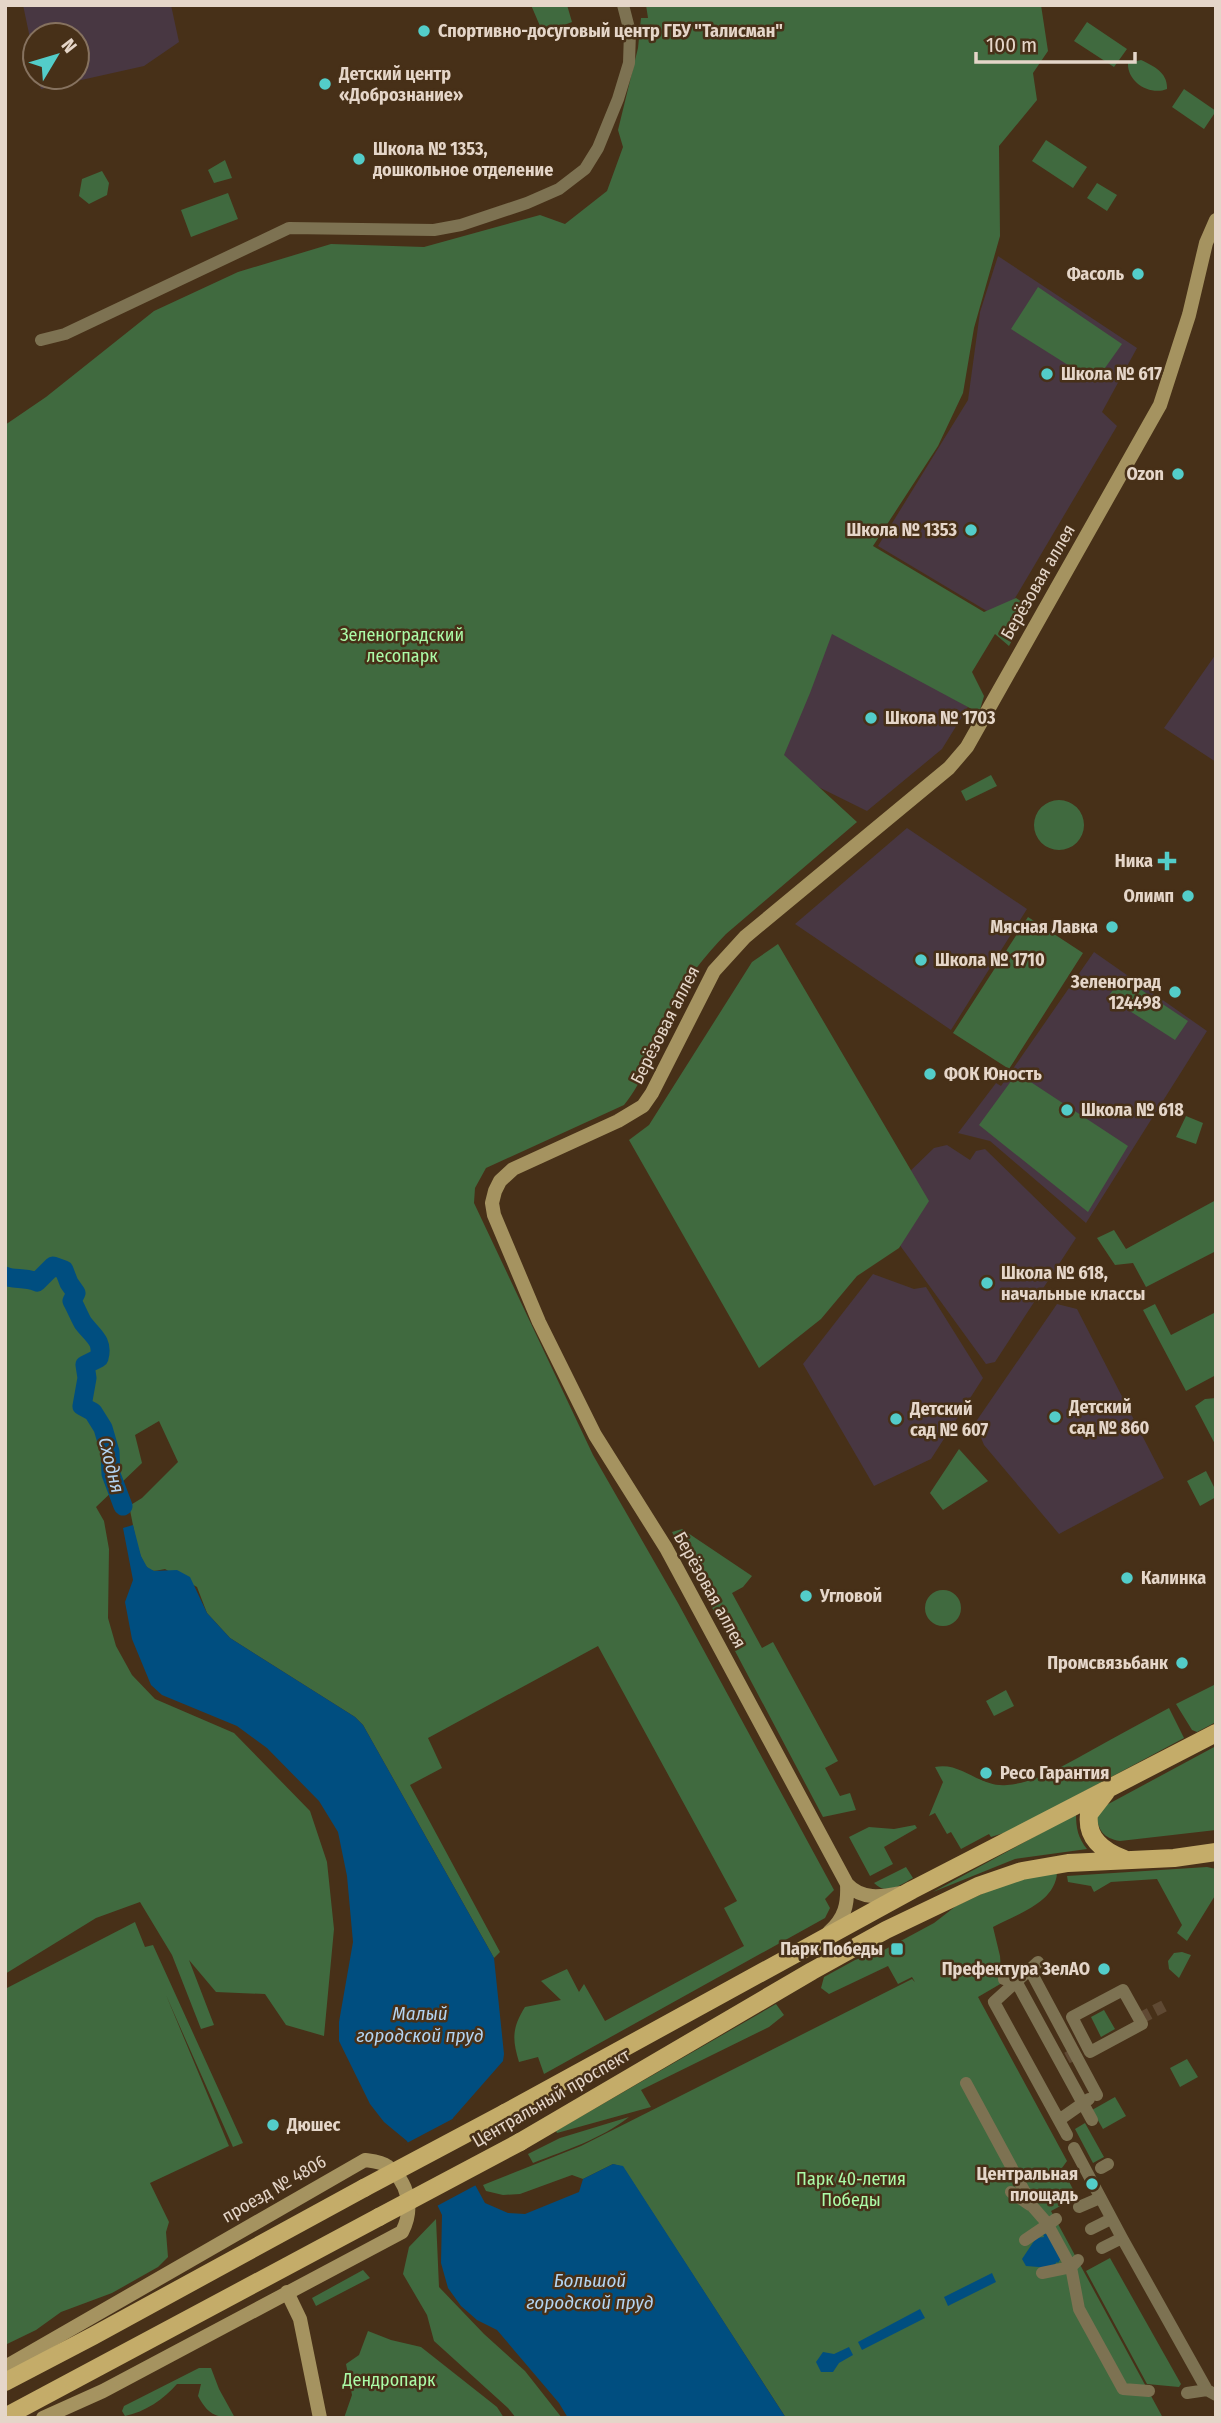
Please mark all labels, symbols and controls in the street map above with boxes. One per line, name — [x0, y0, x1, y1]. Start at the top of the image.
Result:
place label: Спортивно-досуговый центр ГБУ "Талисман" — [438, 20, 783, 42]
north arrow — [21, 21, 91, 91]
scale bar — [976, 21, 1135, 65]
marker: Спортивно-досуговый центр ГБУ "Талисман" — [416, 23, 432, 39]
text: 100 m — [986, 32, 1037, 58]
text: N — [56, 34, 82, 57]
place label: Детский центр «Добрознание» — [338, 63, 463, 106]
marker: Детский центр «Добрознание» — [317, 76, 333, 92]
place label: Школа № 1353, дошкольное отделение — [372, 138, 553, 181]
marker: Школа № 1353, дошкольное отделение — [351, 151, 367, 167]
place label: Фасоль — [1067, 263, 1124, 285]
marker: Фасоль — [1130, 266, 1146, 282]
place label: Школа № 617 — [1061, 363, 1162, 385]
marker: Школа № 617 — [1039, 366, 1055, 382]
place label: Ozon — [1126, 463, 1164, 485]
marker: Ozon — [1170, 466, 1186, 482]
place label: Школа № 1353 — [847, 519, 957, 541]
street label: Берёзовая аллея — [996, 520, 1080, 644]
marker: Школа № 1353 — [963, 522, 979, 538]
park label: Зеленоградский лесопарк — [340, 624, 464, 667]
place label: Школа № 1703 — [885, 707, 996, 729]
marker: Школа № 1703 — [863, 710, 879, 726]
place label: Ника — [1115, 850, 1153, 872]
marker: Ника — [1159, 853, 1175, 869]
place label: Олимп — [1123, 885, 1174, 907]
marker: Олимп — [1180, 888, 1196, 904]
place label: Мясная Лавка — [990, 916, 1098, 938]
marker: Мясная Лавка — [1104, 919, 1120, 935]
place label: Школа № 1710 — [935, 949, 1045, 971]
marker: Школа № 1710 — [913, 952, 929, 968]
street label: Берёзовая аллея — [626, 962, 704, 1088]
place label: Зеленоград 124498 — [1070, 971, 1161, 1014]
marker: Зеленоград 124498 — [1167, 984, 1183, 1000]
place label: ФОК Юность — [944, 1063, 1042, 1085]
marker: ФОК Юность — [922, 1066, 938, 1082]
place label: Школа № 618 — [1081, 1099, 1184, 1121]
marker: Школа № 618 — [1059, 1102, 1075, 1118]
place label: Школа № 618, начальные классы — [1001, 1262, 1145, 1305]
marker: Школа № 618, начальные классы — [979, 1275, 995, 1291]
place label: Детский сад № 860 — [1068, 1396, 1150, 1439]
place label: Детский сад № 607 — [909, 1398, 989, 1441]
marker: Детский сад № 860 — [1047, 1409, 1063, 1425]
marker: Детский сад № 607 — [888, 1411, 904, 1427]
water label: Сходня — [94, 1435, 130, 1495]
street label: Берёзовая аллея — [669, 1528, 751, 1652]
place label: Калинка — [1141, 1567, 1206, 1589]
marker: Калинка — [1119, 1570, 1135, 1586]
place label: Угловой — [819, 1585, 882, 1607]
marker: Угловой — [798, 1588, 814, 1604]
place label: Промсвязьбанк — [1047, 1652, 1169, 1674]
marker: Промсвязьбанк — [1174, 1655, 1190, 1671]
place label: Ресо Гарантия — [1000, 1762, 1109, 1784]
marker: Ресо Гарантия — [978, 1765, 994, 1781]
place label: Парк Победы — [780, 1938, 883, 1960]
marker: Парк Победы — [889, 1941, 905, 1957]
place label: Префектура ЗелАО — [942, 1958, 1090, 1980]
marker: Префектура ЗелАО — [1096, 1961, 1112, 1977]
water label: Малый городской пруд — [357, 2002, 484, 2047]
street label: Центральный проспект — [468, 2044, 634, 2152]
place label: Дюшес — [286, 2114, 341, 2136]
marker: Дюшес — [265, 2117, 281, 2133]
street label: проезд № 4806 — [218, 2150, 330, 2228]
place label: Центральная площадь — [976, 2163, 1078, 2206]
park label: Парк 40-летия Победы — [796, 2168, 906, 2211]
marker: Центральная площадь — [1084, 2176, 1100, 2192]
water label: Большой городской пруд — [527, 2269, 654, 2314]
park label: Дендропарк — [342, 2369, 436, 2391]

